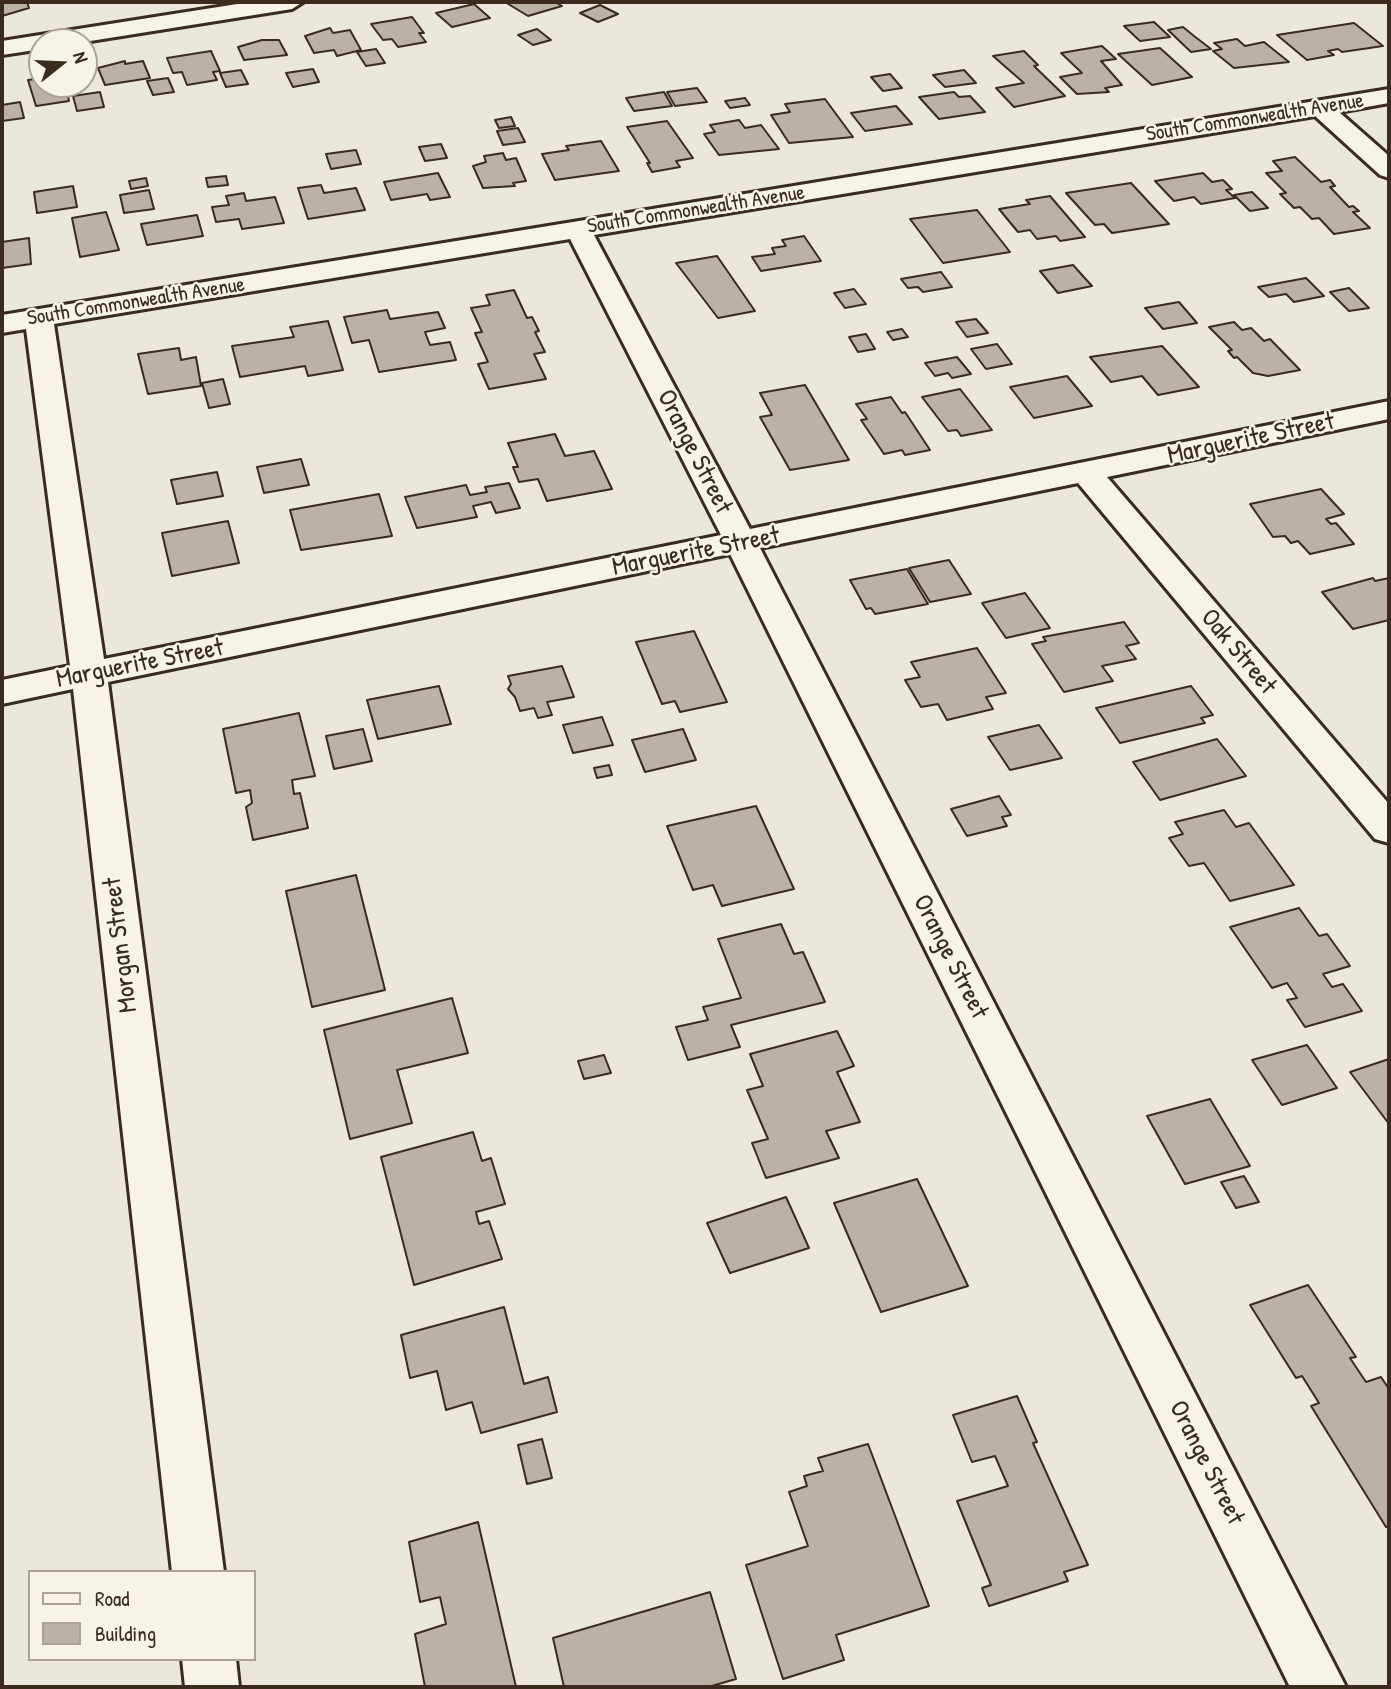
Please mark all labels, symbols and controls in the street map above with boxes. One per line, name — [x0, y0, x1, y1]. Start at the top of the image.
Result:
north arrow — [28, 28, 98, 98]
text: N — [67, 48, 95, 66]
street label: South Commonwealth Avenue — [1144, 88, 1366, 148]
street label: South Commonwealth Avenue — [585, 180, 807, 240]
street label: South Commonwealth Avenue — [25, 272, 247, 332]
street label: Orange Street — [649, 385, 739, 519]
street label: Marguerite Street — [1165, 406, 1337, 472]
street label: Marguerite Street — [610, 521, 782, 583]
street label: Oak Street — [1193, 603, 1283, 701]
street label: Marguerite Street — [54, 633, 226, 695]
street label: Morgan Street — [97, 876, 145, 1014]
street label: Orange Street — [905, 890, 995, 1024]
street label: Orange Street — [1161, 1396, 1251, 1530]
legend — [28, 1570, 256, 1661]
text: Road — [95, 1584, 129, 1613]
text: Building — [95, 1619, 156, 1648]

